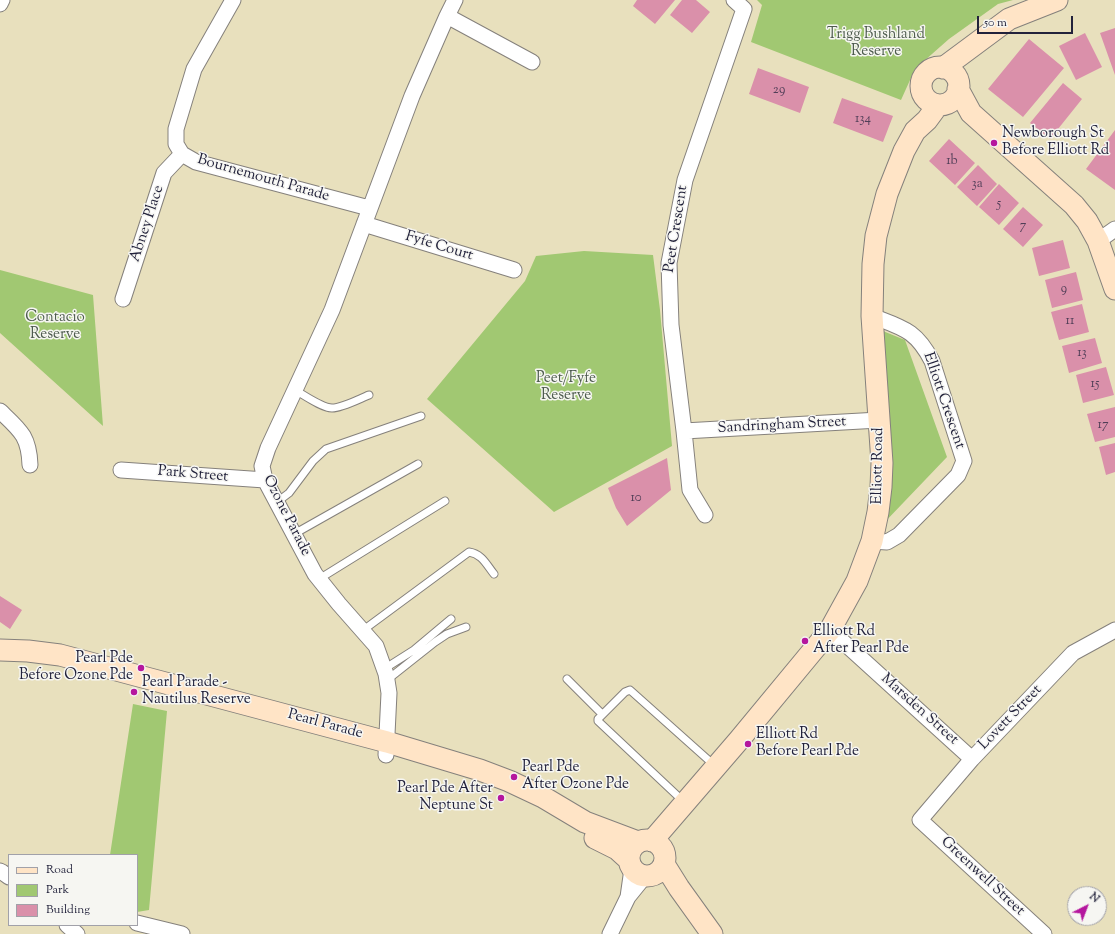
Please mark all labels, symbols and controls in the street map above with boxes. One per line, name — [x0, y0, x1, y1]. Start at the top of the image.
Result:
scale bar — [979, 8, 1075, 34]
text: 50 m — [984, 14, 1007, 32]
park label: Trigg Bushland Reserve — [827, 26, 925, 61]
house number: 29 — [773, 83, 785, 99]
house number: 134 — [855, 112, 871, 128]
place label: Newborough St Before Elliott Rd — [1002, 125, 1109, 160]
marker: Newborough St Before Elliott Rd — [989, 138, 999, 148]
street label: Bournemouth Parade — [195, 152, 331, 206]
house number: 1b — [946, 154, 958, 170]
house number: 3a — [971, 177, 983, 193]
street label: Abney Place — [127, 183, 169, 265]
street label: Peet Crescent — [661, 184, 693, 274]
house number: 5 — [997, 197, 1001, 213]
house number: 7 — [1020, 219, 1026, 235]
street label: Fyfe Court — [403, 228, 475, 266]
house number: 9 — [1061, 282, 1067, 298]
park label: Contacio Reserve — [25, 309, 85, 344]
house number: 11 — [1066, 314, 1074, 330]
house number: 13 — [1077, 346, 1087, 362]
street label: Elliott Crescent — [918, 350, 968, 452]
park label: Peet/Fyfe Reserve — [536, 370, 596, 405]
house number: 15 — [1091, 377, 1099, 393]
street label: Sandringham Street — [717, 414, 847, 438]
house number: 17 — [1098, 418, 1108, 434]
street label: Elliott Road — [869, 427, 889, 505]
street label: Park Street — [157, 463, 229, 487]
street label: Ozone Parade — [258, 473, 314, 559]
house number: 10 — [630, 491, 642, 507]
place label: Elliott Rd After Pearl Pde — [813, 623, 909, 658]
marker: Elliott Rd After Pearl Pde — [800, 636, 810, 646]
place label: Pearl Pde Before Ozone Pde — [19, 650, 133, 685]
marker: Pearl Pde Before Ozone Pde — [136, 663, 146, 673]
street label: Marsden Street — [877, 670, 961, 750]
place label: Pearl Parade - Nautilus Reserve — [142, 674, 251, 709]
street label: Lovett Street — [976, 682, 1046, 754]
marker: Pearl Parade - Nautilus Reserve — [129, 687, 139, 697]
street label: Pearl Parade — [285, 706, 365, 744]
place label: Elliott Rd Before Pearl Pde — [756, 726, 859, 761]
marker: Elliott Rd Before Pearl Pde — [743, 739, 753, 749]
place label: Pearl Pde After Ozone Pde — [522, 759, 629, 794]
marker: Pearl Pde After Ozone Pde — [509, 772, 519, 782]
place label: Pearl Pde After Neptune St — [397, 780, 493, 815]
marker: Pearl Pde After Neptune St — [496, 793, 506, 803]
street label: Greenwell Street — [936, 833, 1028, 921]
legend — [8, 854, 138, 926]
text: Road — [46, 861, 73, 879]
text: Park — [46, 881, 69, 899]
north arrow — [1067, 886, 1107, 926]
text: N — [1086, 889, 1103, 907]
text: Building — [46, 901, 90, 919]

